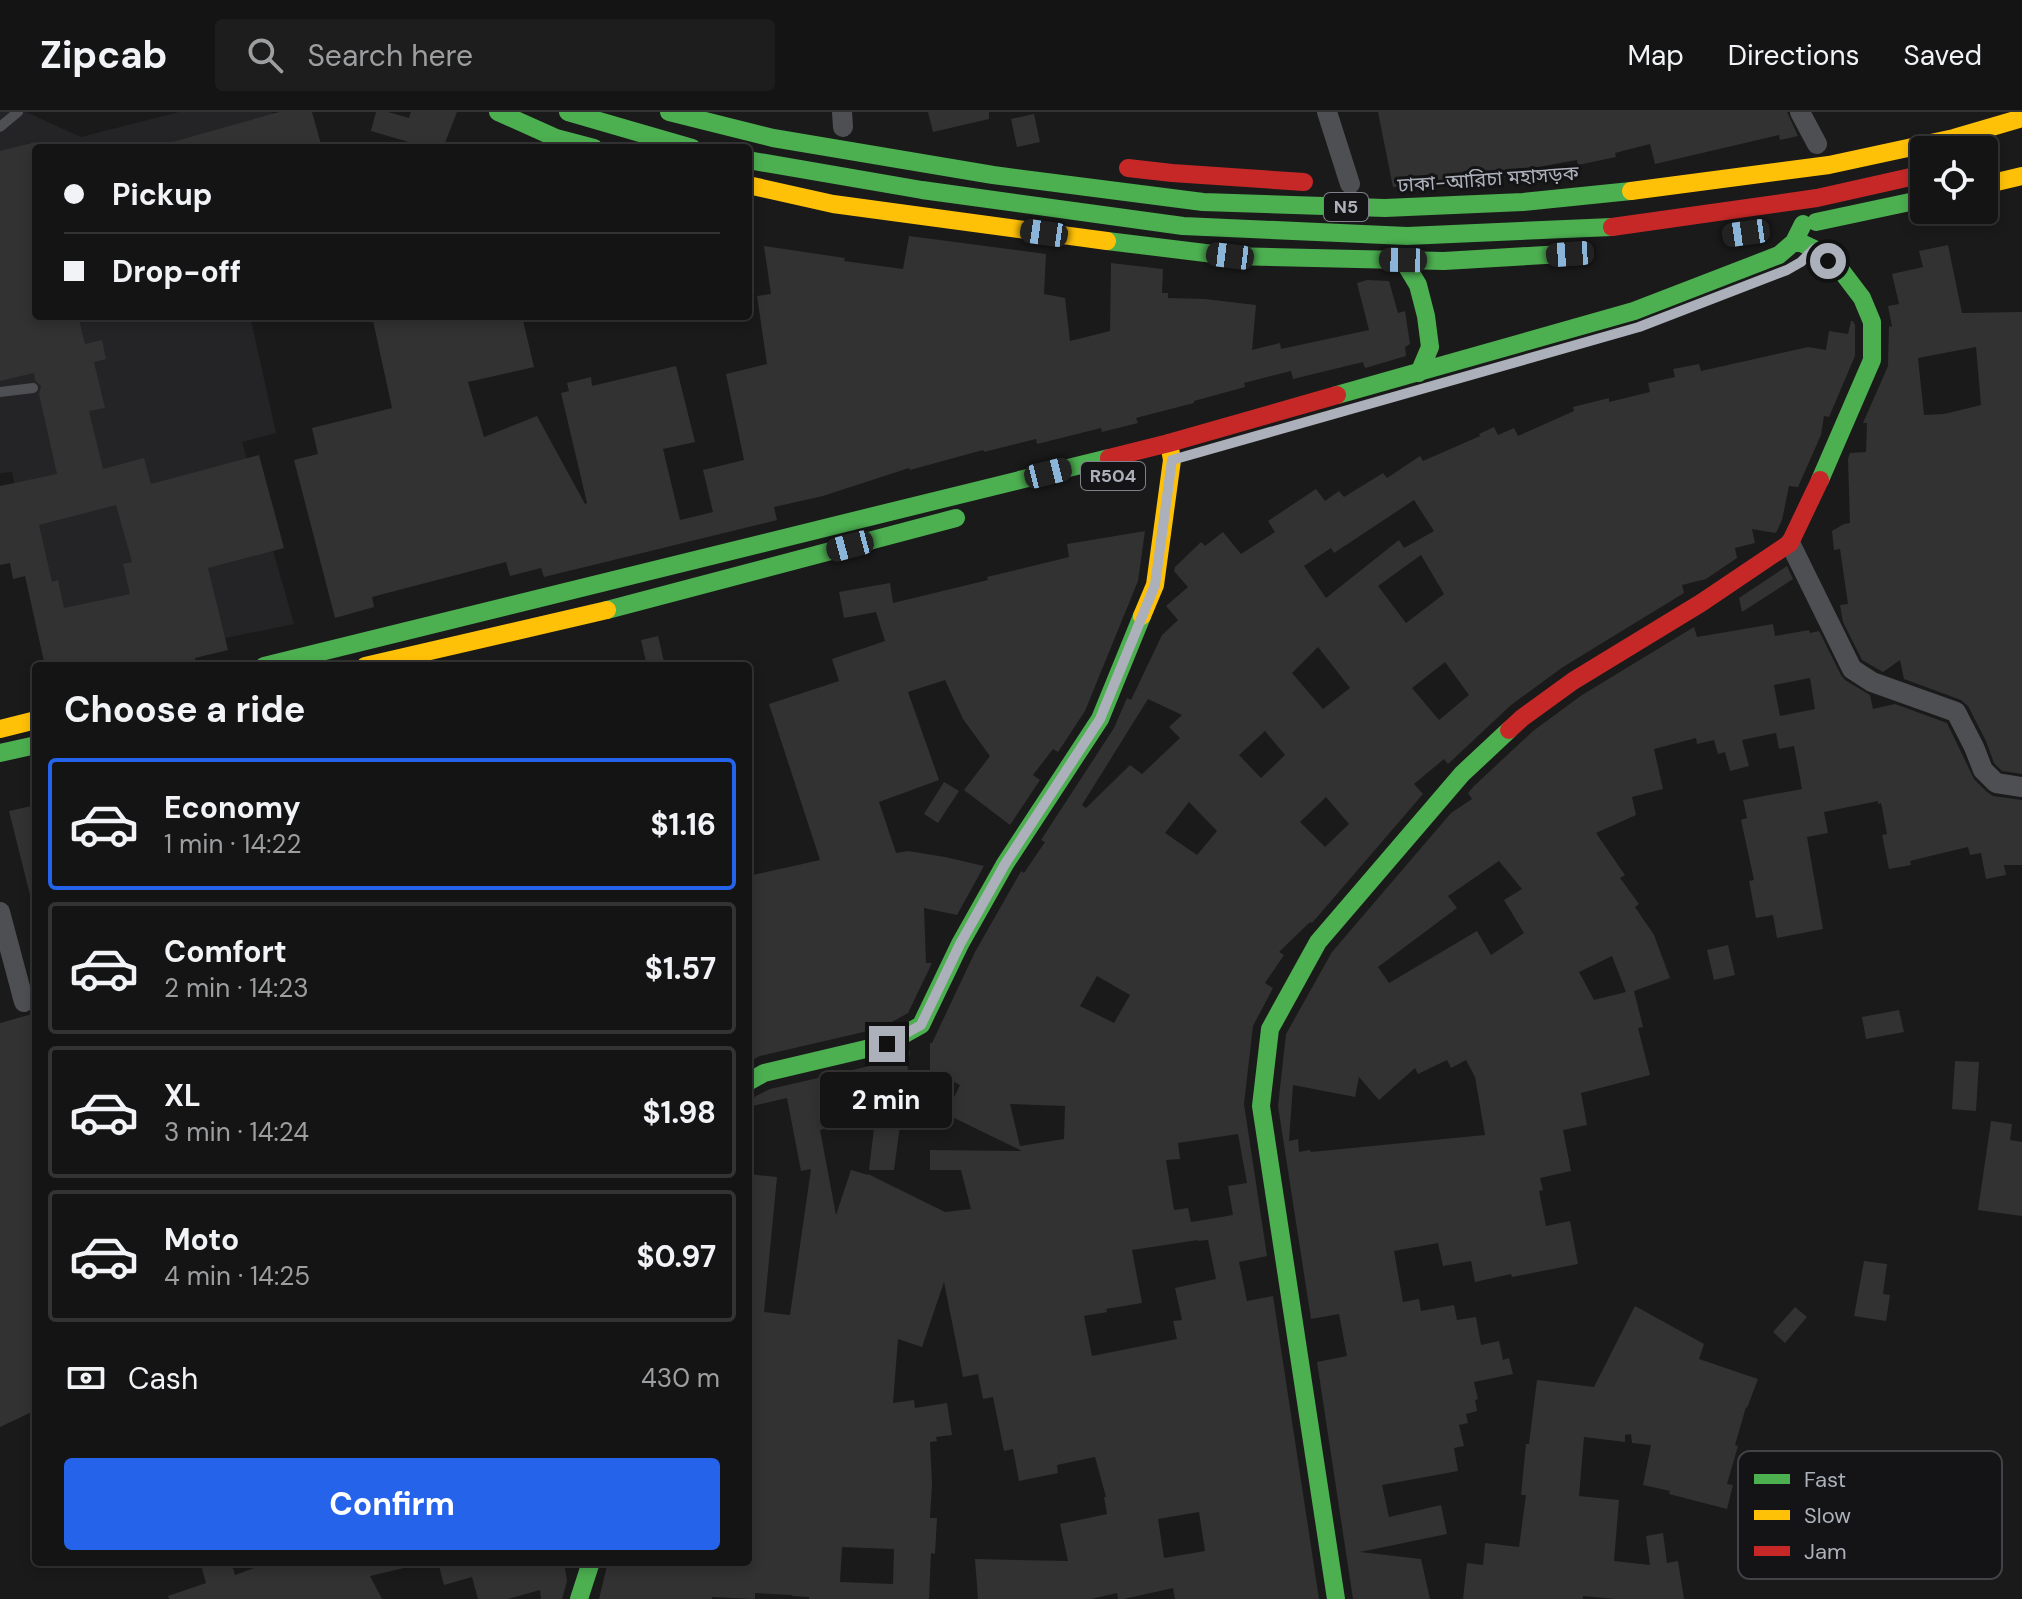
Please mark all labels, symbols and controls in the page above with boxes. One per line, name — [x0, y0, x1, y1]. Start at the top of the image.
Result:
search box — [215, 19, 775, 91]
text: Zipcab — [40, 30, 167, 80]
icon: search — [243, 33, 287, 77]
text: Search here — [307, 36, 473, 75]
text: Map — [1627, 37, 1684, 74]
text: Directions — [1728, 37, 1860, 74]
text: Saved — [1904, 37, 1982, 74]
map controls — [1910, 136, 1998, 224]
button: locate — [1910, 136, 1998, 224]
street label: ঢাকা-আরিচা মহাসড়ক — [1396, 160, 1580, 198]
text: Pickup — [112, 175, 212, 214]
road number: N5 — [1324, 193, 1368, 221]
car — [1019, 218, 1069, 248]
car — [1721, 218, 1771, 248]
car — [1545, 240, 1595, 268]
car — [1205, 241, 1255, 271]
route start — [1810, 243, 1846, 279]
car — [1379, 248, 1427, 272]
text: Drop-off — [112, 252, 241, 291]
car — [1022, 456, 1074, 490]
road number: R504 — [1081, 462, 1145, 490]
car — [824, 528, 876, 564]
text: Choose a ride — [64, 686, 305, 733]
icon: car — [68, 788, 140, 860]
text: Economy — [164, 788, 301, 827]
text: $1.16 — [650, 805, 716, 844]
text: 1 min · 14:22 — [164, 827, 301, 861]
icon: car — [68, 932, 140, 1004]
text: Comfort — [164, 932, 287, 971]
text: $1.57 — [645, 949, 716, 988]
text: 2 min · 14:23 — [164, 971, 309, 1005]
route end — [869, 1026, 905, 1062]
callout: 2 min — [821, 1072, 953, 1128]
icon: car — [68, 1076, 140, 1148]
text: XL — [164, 1076, 201, 1115]
text: 2 min — [852, 1083, 920, 1117]
text: $1.98 — [642, 1093, 716, 1132]
text: 3 min · 14:24 — [164, 1115, 309, 1149]
icon: car — [68, 1220, 140, 1292]
text: Moto — [164, 1220, 239, 1259]
text: $0.97 — [636, 1237, 716, 1276]
text: 4 min · 14:25 — [164, 1259, 310, 1293]
icon: cash — [64, 1356, 108, 1400]
text: Cash — [128, 1359, 198, 1398]
text: 430 m — [641, 1361, 720, 1395]
legend — [1738, 1451, 2002, 1579]
button: Confirm — [64, 1458, 720, 1550]
text: Fast — [1804, 1465, 1846, 1494]
text: Slow — [1804, 1501, 1851, 1530]
text: Jam — [1804, 1537, 1847, 1566]

